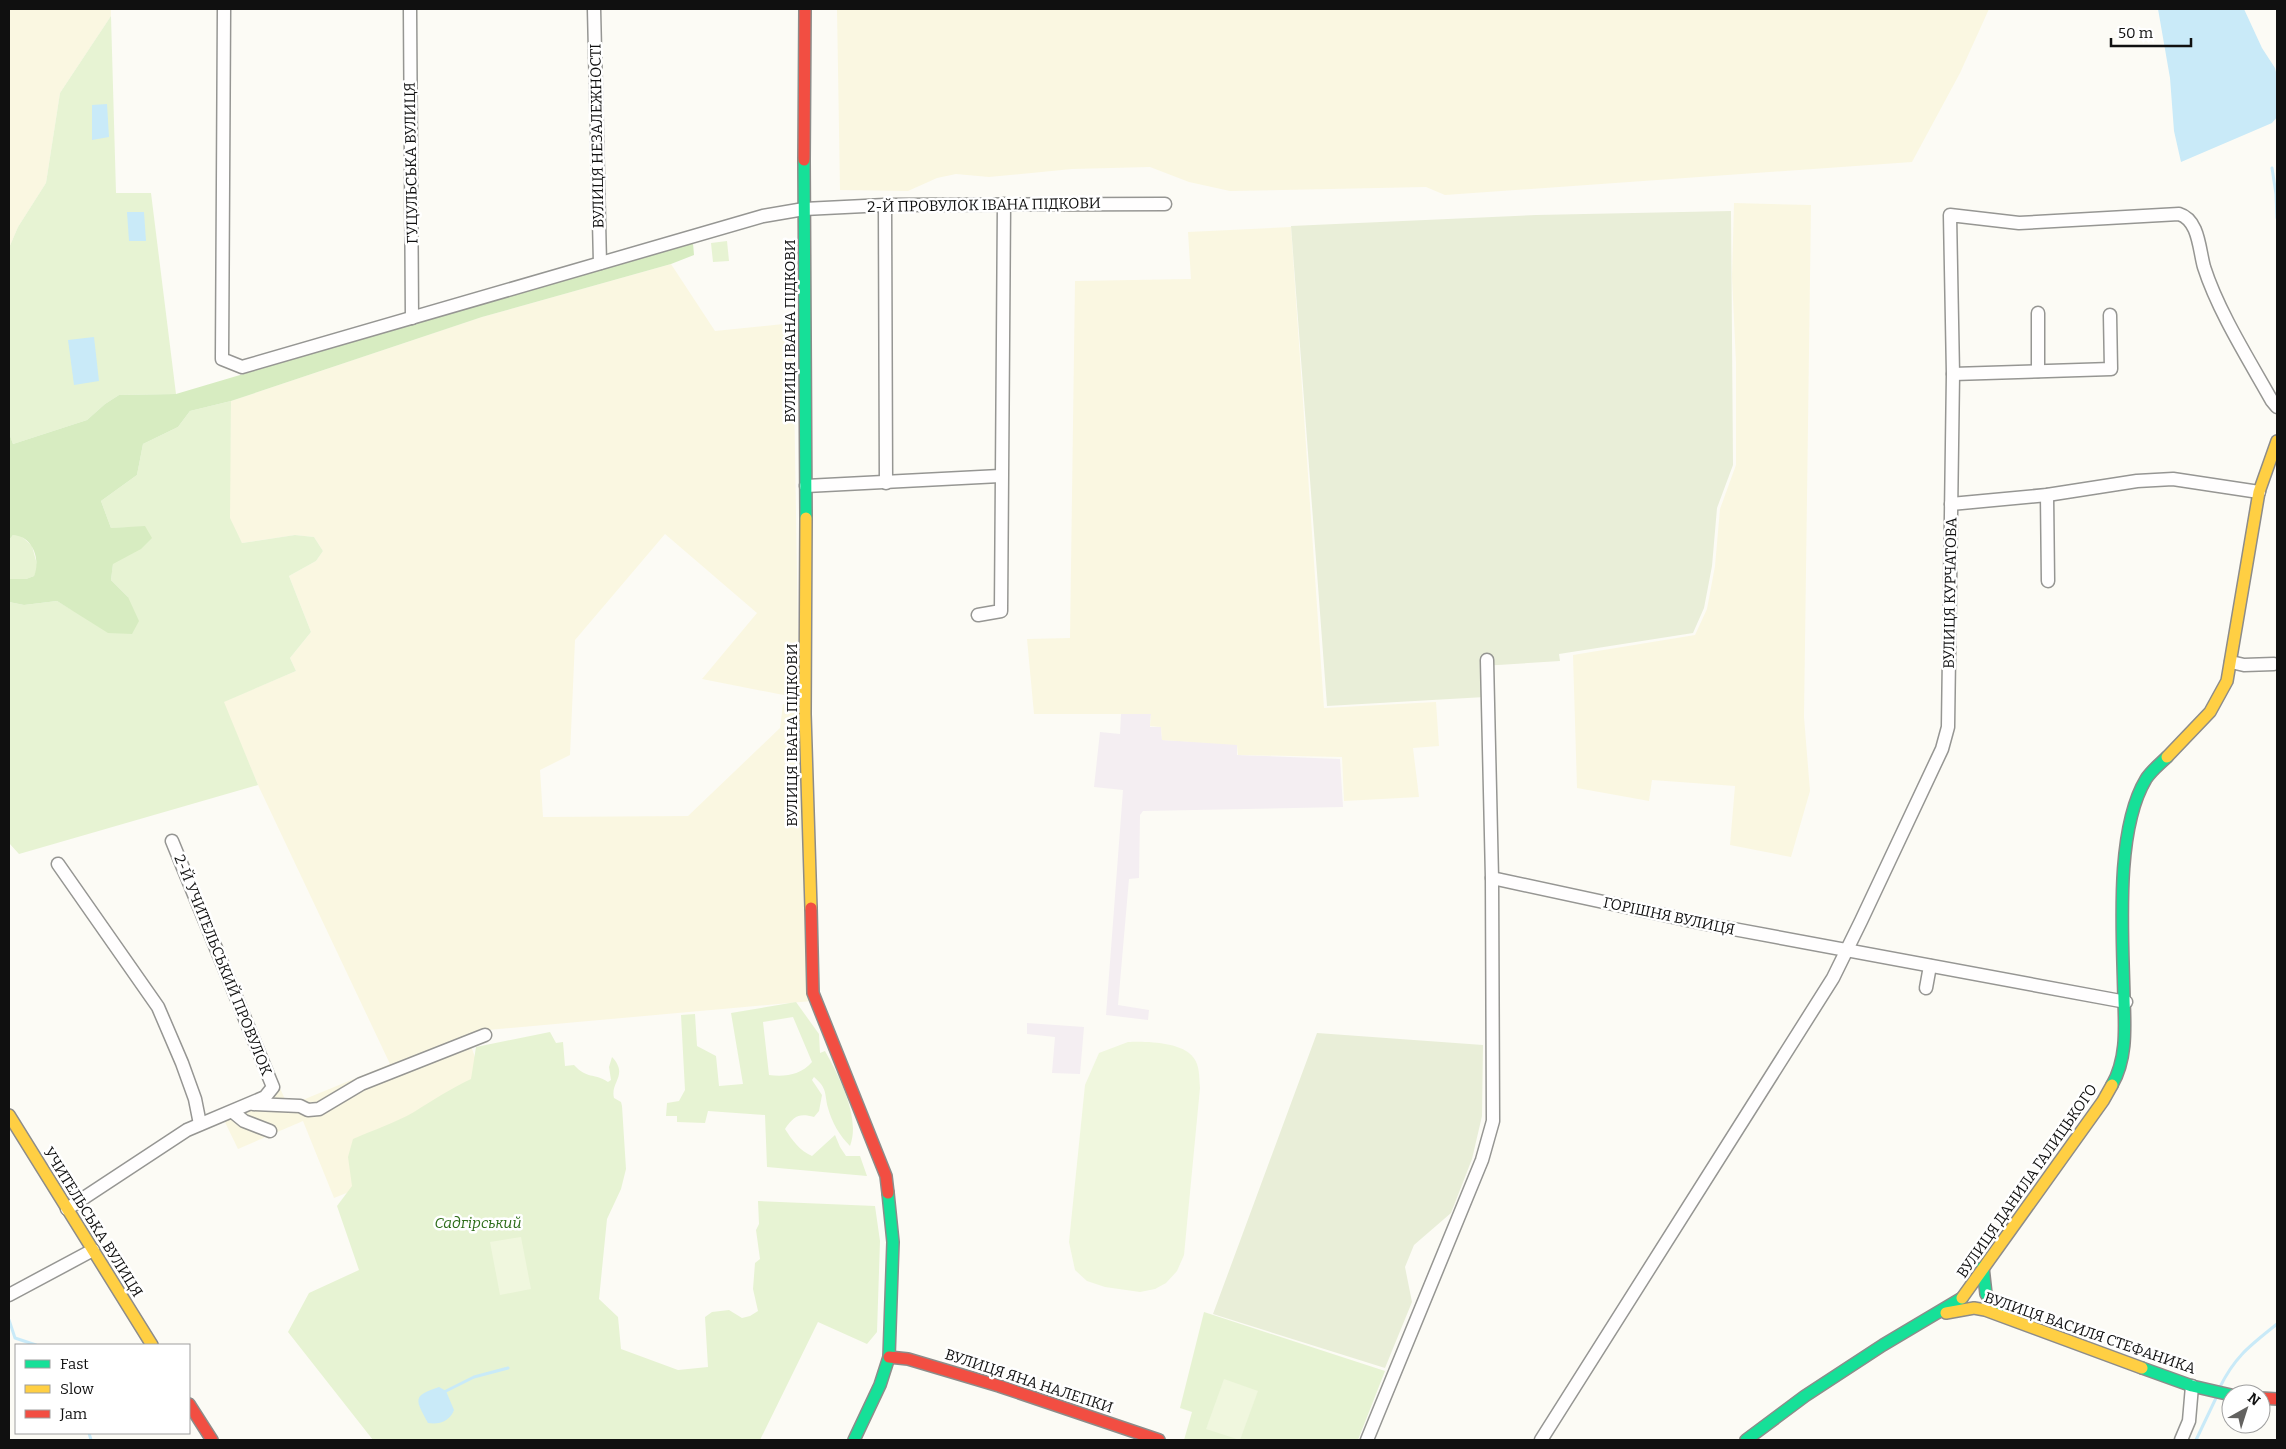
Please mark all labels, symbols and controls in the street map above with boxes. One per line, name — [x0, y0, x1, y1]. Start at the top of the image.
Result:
scale bar — [2111, 15, 2191, 47]
text: 50 m — [2118, 24, 2154, 42]
street label: ВУЛИЦЯ НЕЗАЛЕЖНОСТІ — [586, 43, 608, 229]
street label: ГУЦУЛЬСЬКА ВУЛИЦЯ — [401, 82, 421, 244]
street label: 2-Й ПРОВУЛОК ІВАНА ПІДКОВИ — [867, 194, 1101, 216]
street label: ВУЛИЦЯ ІВАНА ПІДКОВИ — [781, 239, 799, 423]
street label: ВУЛИЦЯ КУРЧАТОВА — [1940, 517, 1960, 669]
street label: ВУЛИЦЯ ІВАНА ПІДКОВИ — [783, 643, 801, 827]
street label: 2-Й УЧИТЕЛЬСЬКИЙ ПРОВУЛОК — [170, 852, 276, 1078]
street label: ГОРІШНЯ ВУЛИЦЯ — [1602, 893, 1737, 939]
street label: ВУЛИЦЯ ДАНИЛА ГАЛИЦЬКОГО — [1953, 1081, 2101, 1281]
street label: УЧИТЕЛЬСЬКА ВУЛИЦЯ — [40, 1144, 147, 1300]
park label: Садгірський — [434, 1214, 522, 1232]
street label: ВУЛИЦЯ ВАСИЛЯ СТЕФАНИКА — [1982, 1288, 2198, 1378]
legend — [15, 1344, 190, 1434]
street label: ВУЛИЦЯ ЯНА НАЛЕПКИ — [943, 1345, 1115, 1417]
text: Fast — [60, 1355, 89, 1373]
text: Slow — [60, 1380, 95, 1398]
north arrow — [2221, 1384, 2271, 1434]
text: N — [2244, 1389, 2264, 1409]
text: Jam — [59, 1405, 88, 1423]

